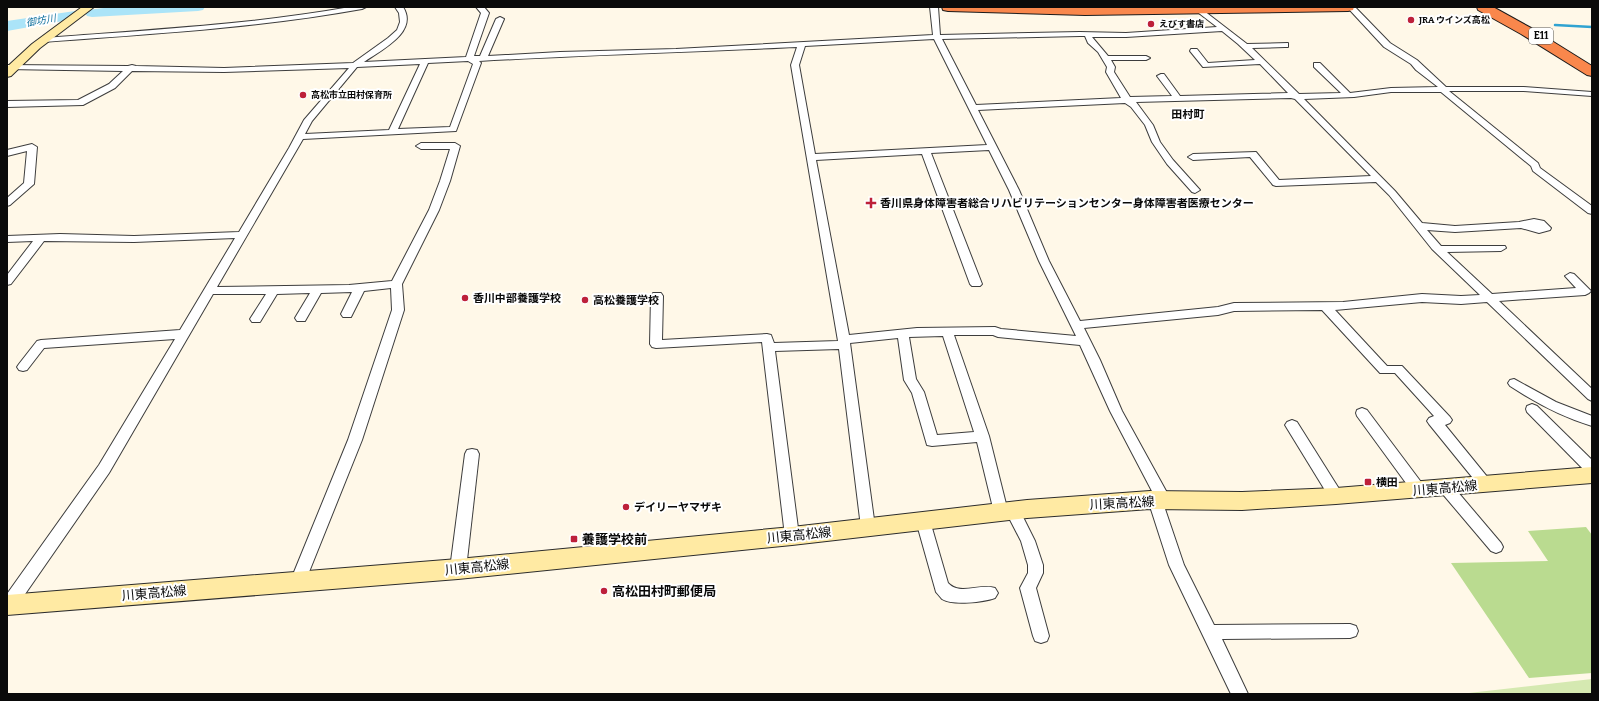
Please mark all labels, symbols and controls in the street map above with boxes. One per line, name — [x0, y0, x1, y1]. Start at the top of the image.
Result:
water label: 御坊川 — [25, 12, 58, 30]
marker: JRA ウインズ高松 — [1406, 15, 1416, 25]
place label: JRA ウインズ高松 — [1418, 15, 1491, 25]
marker: えびす書店 — [1146, 19, 1156, 29]
place label: えびす書店 — [1159, 19, 1204, 29]
road number: E11 — [1529, 28, 1553, 44]
place label: 高松市立田村保育所 — [311, 89, 392, 100]
marker: 高松市立田村保育所 — [298, 90, 308, 100]
district label: 田村町 — [1172, 108, 1205, 121]
marker: 香川県身体障害者総合リハビリテーションセンター身体障害者医療センター — [865, 197, 877, 209]
place label: 香川県身体障害者総合リハビリテーションセンター身体障害者医療センター — [880, 197, 1254, 210]
place label: 香川中部養護学校 — [473, 292, 561, 305]
marker: 香川中部養護学校 — [460, 293, 470, 303]
place label: 高松養護学校 — [593, 294, 659, 307]
marker: 高松養護学校 — [580, 295, 590, 305]
place label: 横田 — [1376, 476, 1398, 489]
marker: 横田 — [1363, 477, 1373, 487]
street label: 川東高松線 — [1412, 478, 1478, 498]
street label: 川東高松線 — [1089, 494, 1155, 512]
place label: デイリーヤマザキ — [634, 501, 722, 514]
marker: デイリーヤマザキ — [621, 502, 631, 512]
street label: 川東高松線 — [766, 524, 832, 546]
place label: 養護学校前 — [582, 532, 647, 547]
marker: 養護学校前 — [569, 534, 579, 544]
street label: 川東高松線 — [444, 556, 510, 578]
street label: 川東高松線 — [121, 583, 187, 603]
place label: 高松田村町郵便局 — [612, 584, 716, 599]
marker: 高松田村町郵便局 — [599, 586, 609, 596]

